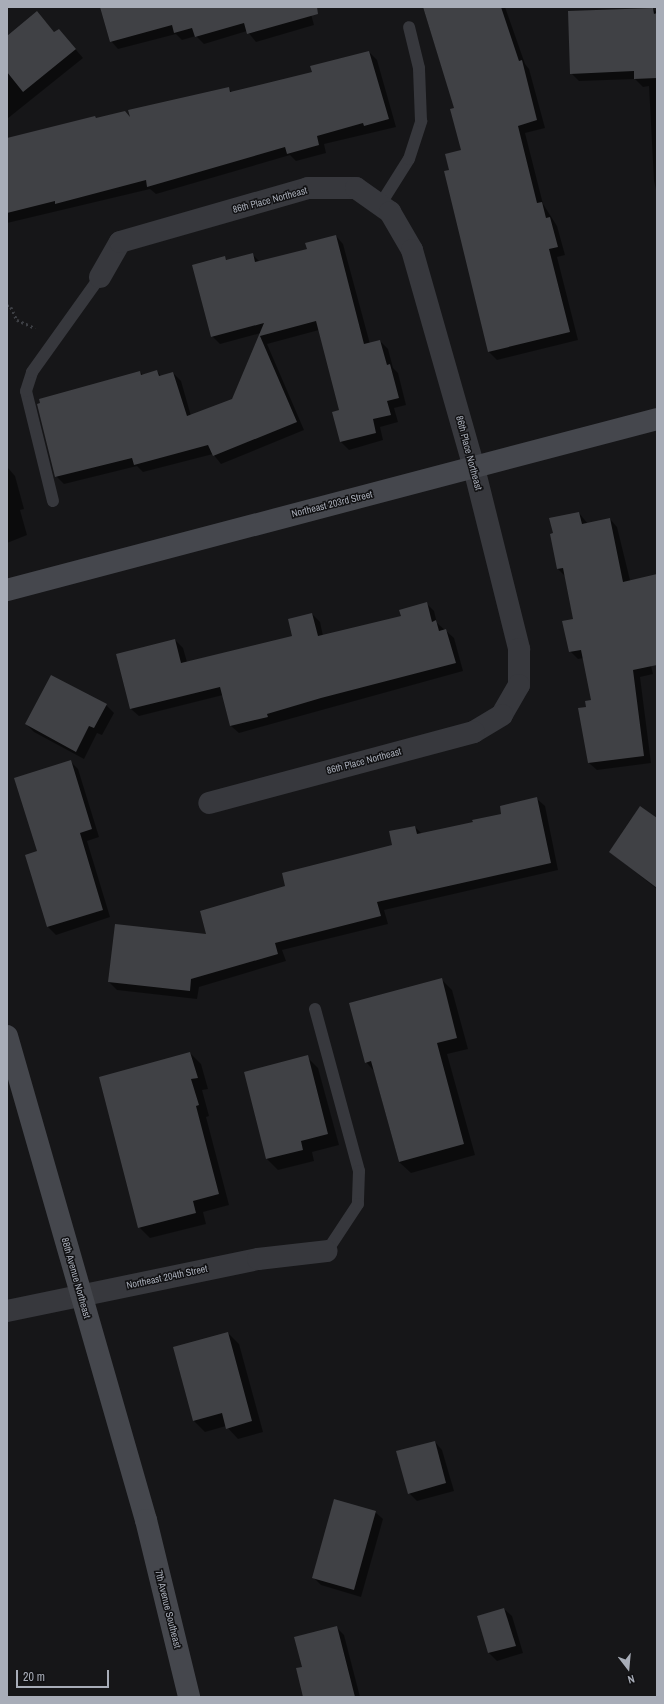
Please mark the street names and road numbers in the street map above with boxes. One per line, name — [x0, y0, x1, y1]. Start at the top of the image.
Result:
street label: 86th Place Northeast — [231, 184, 309, 216]
street label: 86th Place Northeast — [453, 414, 485, 492]
street label: Northeast 203rd Street — [290, 488, 374, 520]
street label: 86th Place Northeast — [325, 745, 403, 777]
street label: 88th Avenue Northeast — [59, 1236, 93, 1320]
street label: Northeast 204th Street — [125, 1263, 209, 1291]
street label: 7th Avenue Southeast — [152, 1568, 184, 1650]

